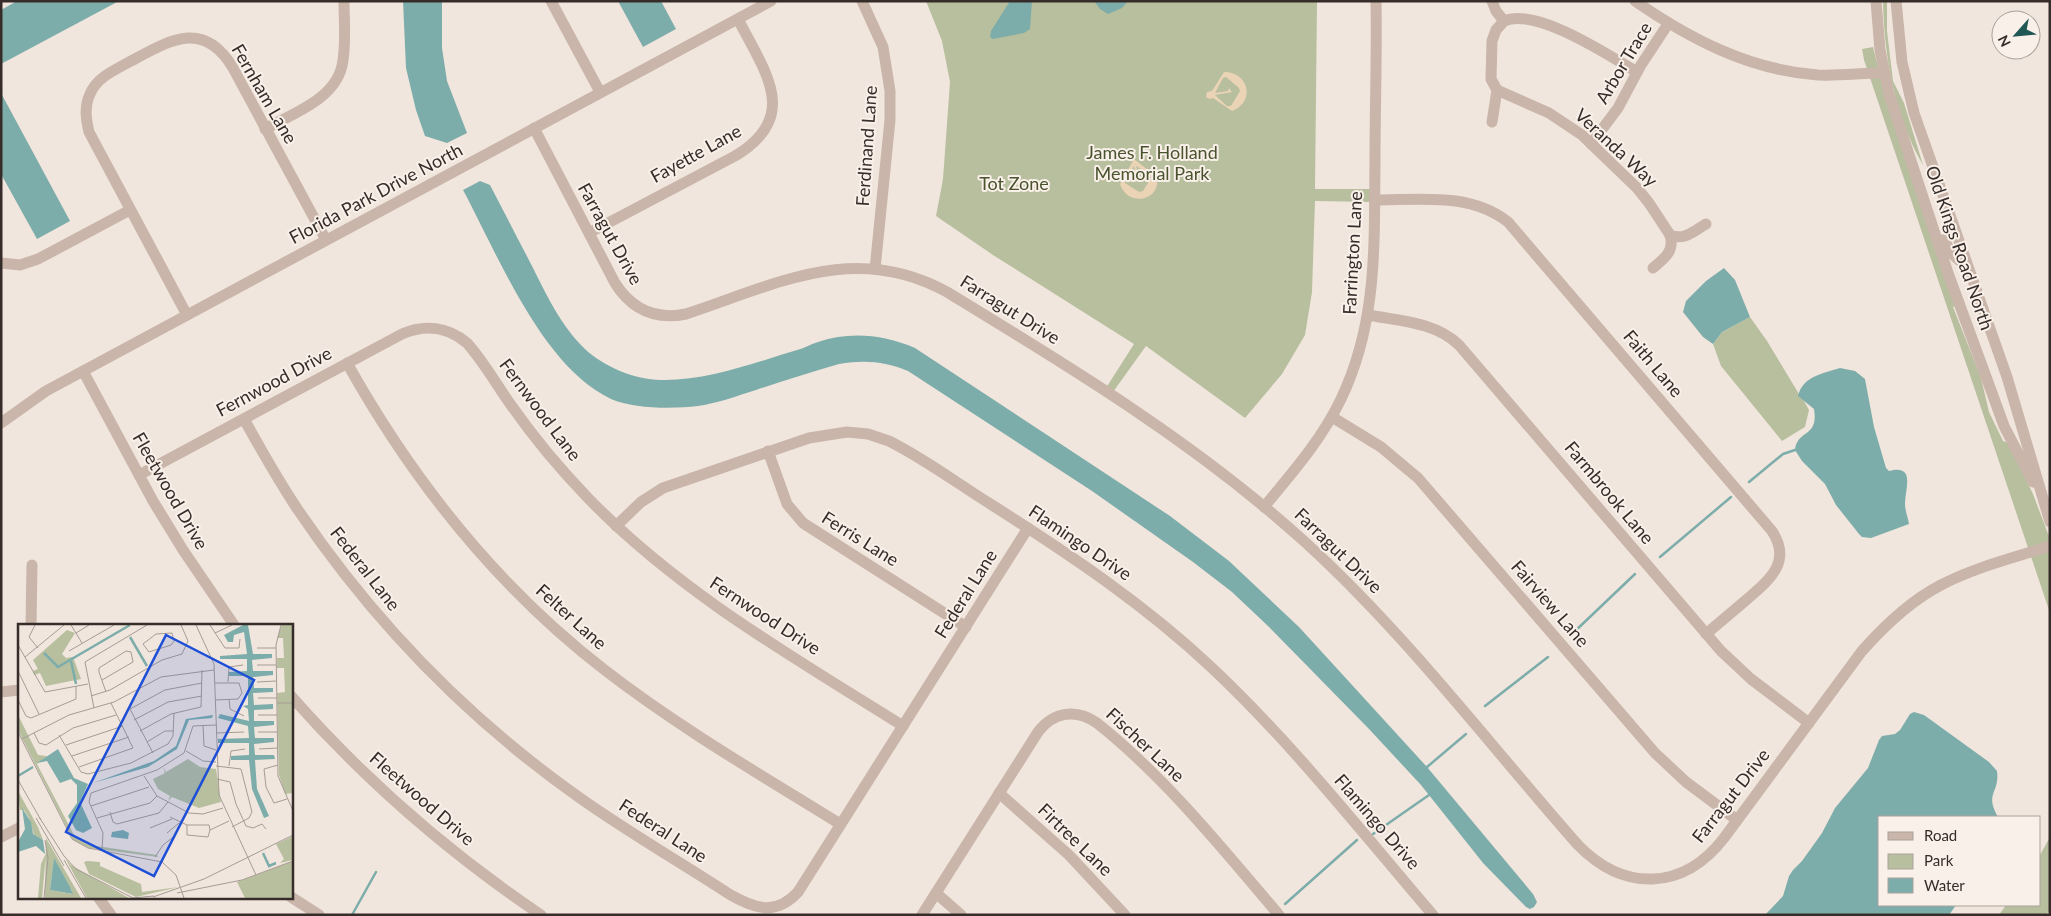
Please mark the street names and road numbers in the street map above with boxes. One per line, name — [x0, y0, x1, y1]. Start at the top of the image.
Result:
street label: Arbor Trace — [1590, 18, 1656, 107]
street label: Fernham Lane — [227, 40, 302, 147]
street label: Ferdinand Lane — [851, 85, 881, 207]
street label: Veranda Way — [1571, 103, 1663, 192]
street label: Fayette Lane — [646, 119, 745, 187]
street label: Florida Park Drive North — [285, 138, 466, 248]
street label: Old Kings Road North — [1921, 163, 1998, 333]
street label: Farragut Drive — [574, 179, 648, 288]
street label: Farrington Lane — [1338, 191, 1366, 315]
street label: Farragut Drive — [957, 270, 1064, 348]
street label: Faith Lane — [1619, 325, 1688, 401]
street label: Fernwood Drive — [212, 341, 335, 421]
street label: Fernwood Lane — [495, 354, 586, 465]
street label: Fleetwood Drive — [128, 428, 213, 553]
street label: Farmbrook Lane — [1560, 436, 1659, 548]
street label: Flamingo Drive — [1025, 500, 1136, 585]
street label: Farragut Drive — [1290, 503, 1387, 597]
street label: Ferris Lane — [818, 506, 903, 570]
street label: Federal Lane — [326, 522, 405, 615]
street label: Federal Lane — [929, 545, 1001, 642]
street label: Fairview Lane — [1507, 555, 1594, 651]
street label: Fernwood Drive — [706, 571, 825, 659]
street label: Felter Lane — [532, 579, 612, 654]
street label: Fischer Lane — [1102, 702, 1189, 786]
street label: Farragut Drive — [1687, 744, 1774, 847]
street label: Fleetwood Drive — [366, 747, 480, 850]
street label: Flamingo Drive — [1330, 769, 1425, 874]
street label: Federal Lane — [615, 794, 712, 867]
street label: Firtree Lane — [1034, 798, 1118, 880]

